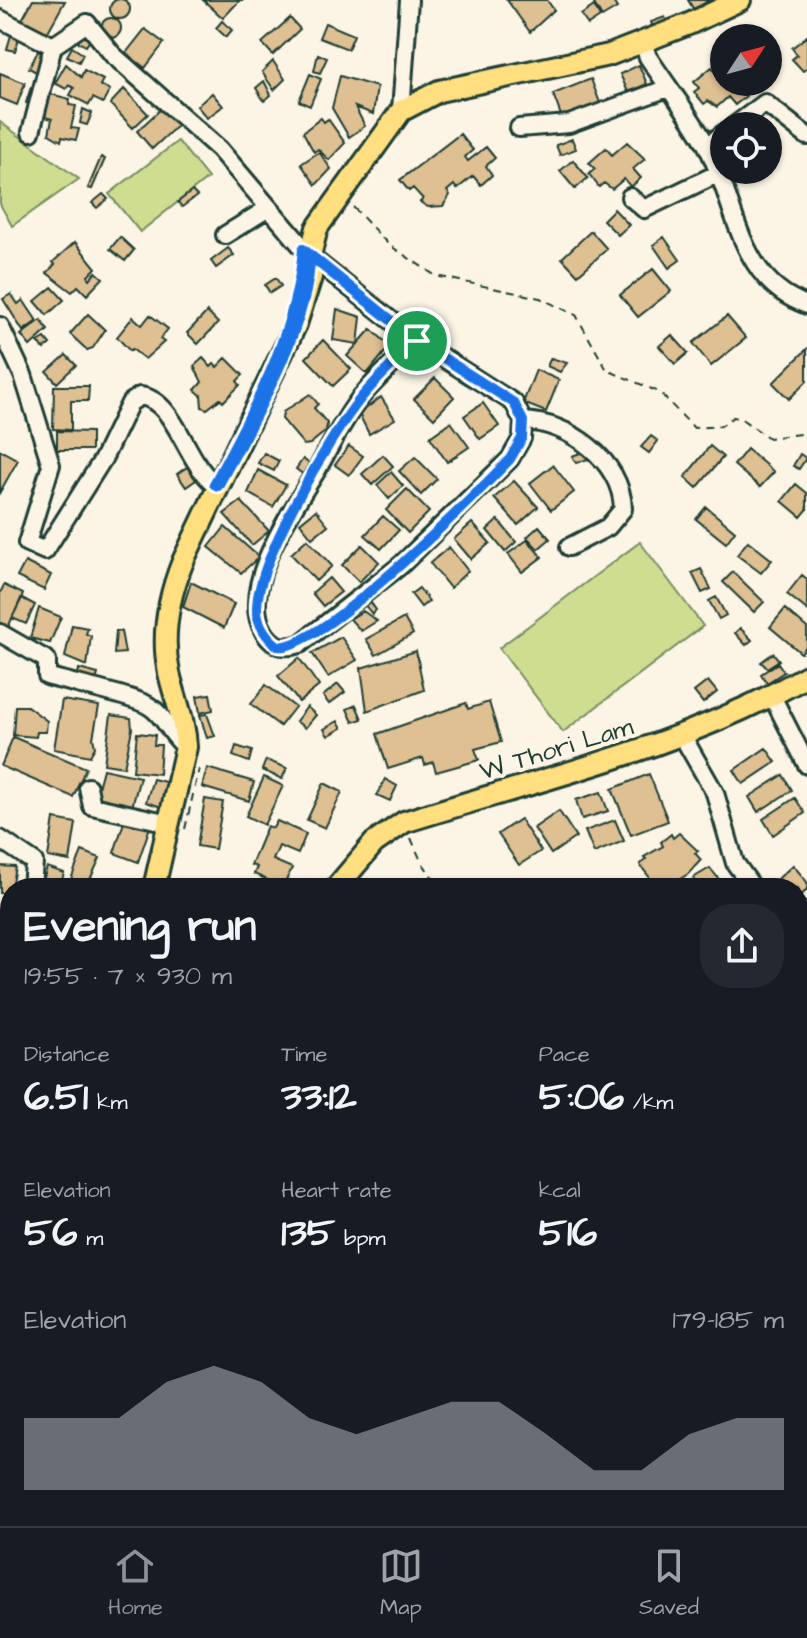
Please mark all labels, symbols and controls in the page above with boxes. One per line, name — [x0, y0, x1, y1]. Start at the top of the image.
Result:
north arrow — [710, 24, 782, 96]
map controls — [710, 24, 782, 184]
button: locate — [710, 112, 782, 184]
pin — [383, 307, 451, 375]
icon: arrive — [395, 319, 439, 363]
street label: W Thori Lam — [475, 708, 638, 789]
text: Evening run — [24, 897, 256, 958]
button: share — [700, 904, 784, 988]
text: 19:55 · 7 × 930 m — [24, 958, 232, 994]
text: Distance — [24, 1039, 110, 1070]
text: Time — [281, 1039, 327, 1070]
text: Pace — [539, 1039, 590, 1070]
text: 6.51 — [24, 1070, 88, 1125]
text: 33:12 — [281, 1070, 357, 1125]
text: 5:06 — [539, 1070, 624, 1125]
text: km — [88, 1087, 128, 1118]
text: /km — [624, 1087, 673, 1118]
text: Elevation — [24, 1175, 111, 1206]
text: Heart rate — [281, 1175, 392, 1206]
text: kcal — [539, 1175, 581, 1206]
text: 56 — [24, 1206, 77, 1261]
text: 135 — [281, 1206, 335, 1261]
text: 516 — [539, 1206, 597, 1261]
text: m — [77, 1223, 103, 1254]
text: bpm — [335, 1223, 386, 1254]
text: Elevation — [24, 1302, 126, 1338]
text: 179–185 m — [673, 1302, 784, 1338]
tab: Home — [108, 1544, 163, 1623]
tab: Map — [379, 1544, 423, 1623]
tab: Saved — [639, 1544, 699, 1623]

